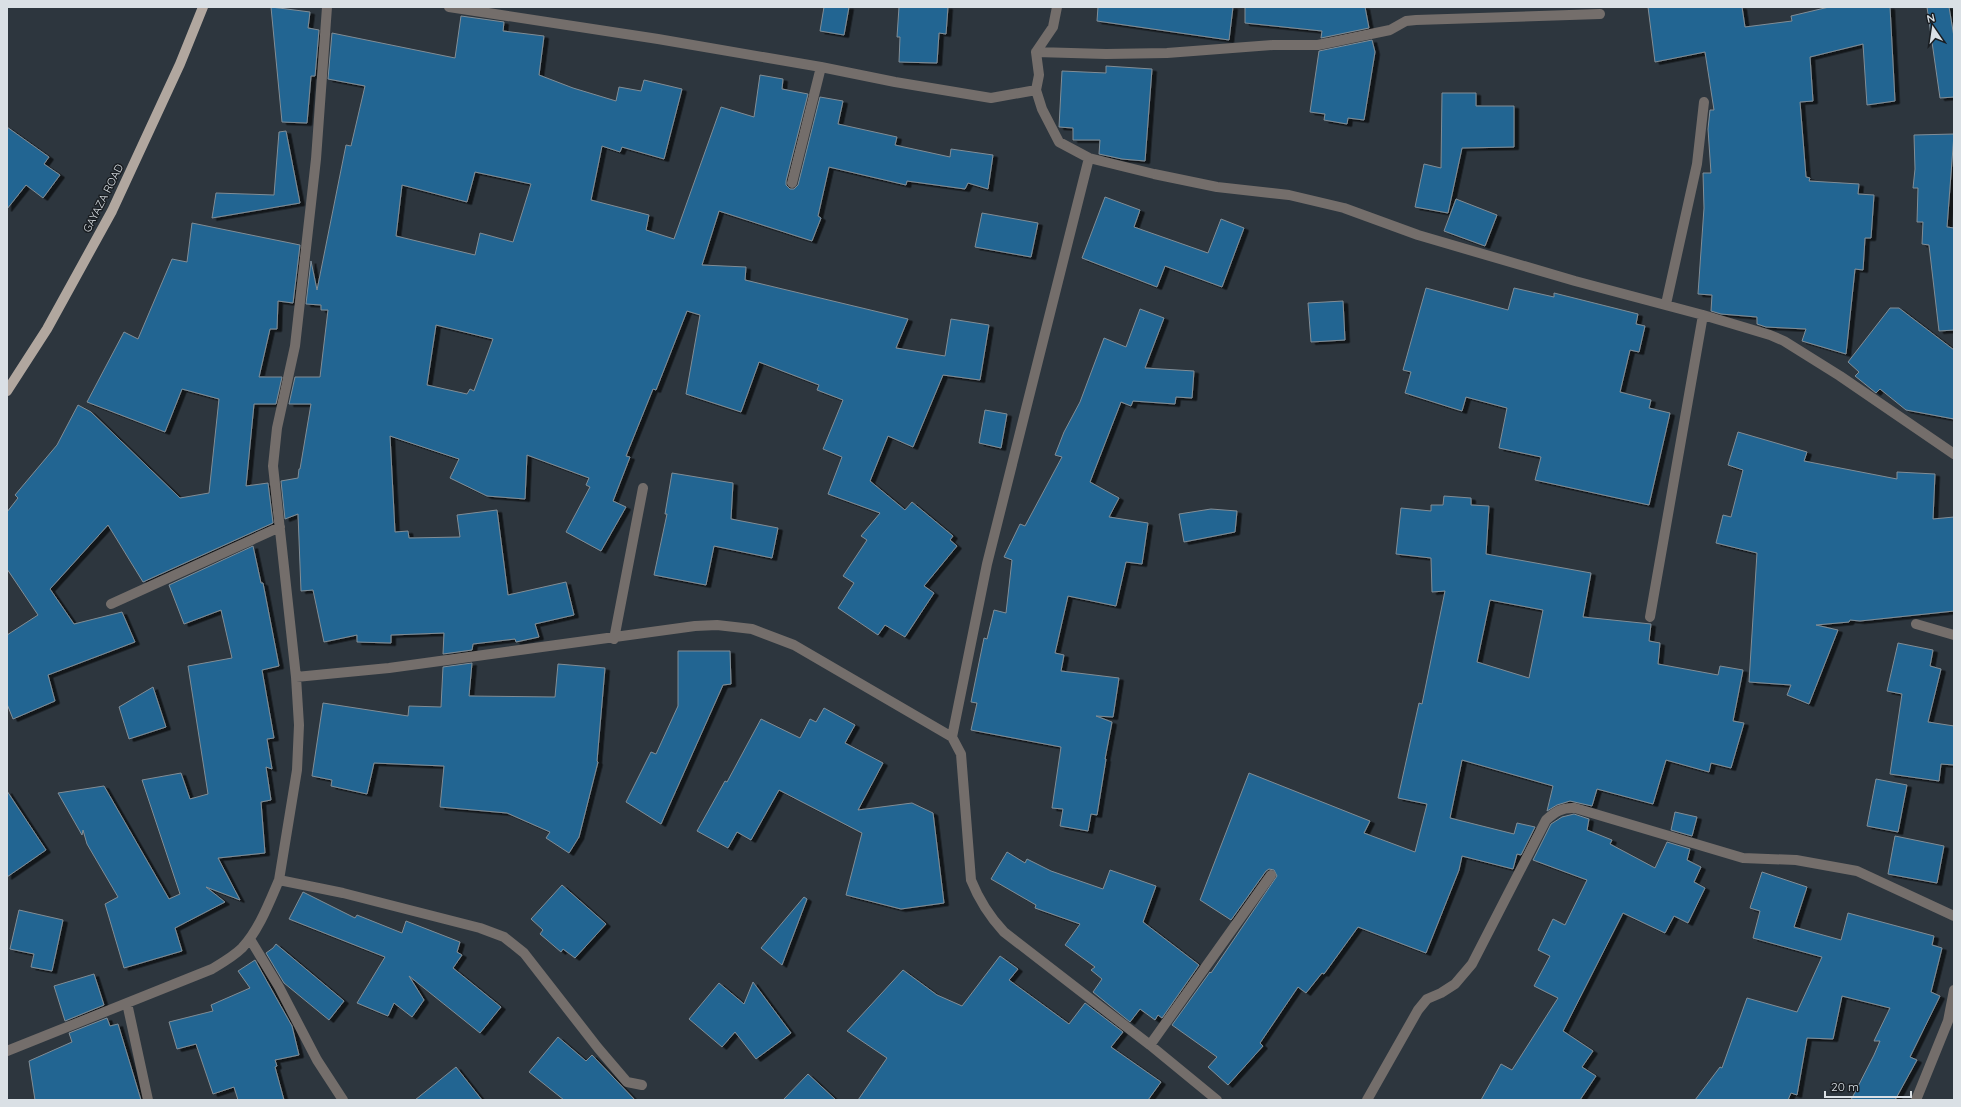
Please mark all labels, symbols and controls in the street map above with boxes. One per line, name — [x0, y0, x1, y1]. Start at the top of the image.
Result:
north arrow — [1913, 8, 1953, 48]
text: N — [1925, 11, 1936, 26]
street label: GAYAZA ROAD — [80, 161, 126, 235]
scale bar — [1825, 1073, 1911, 1099]
text: 20 m — [1831, 1079, 1859, 1094]

